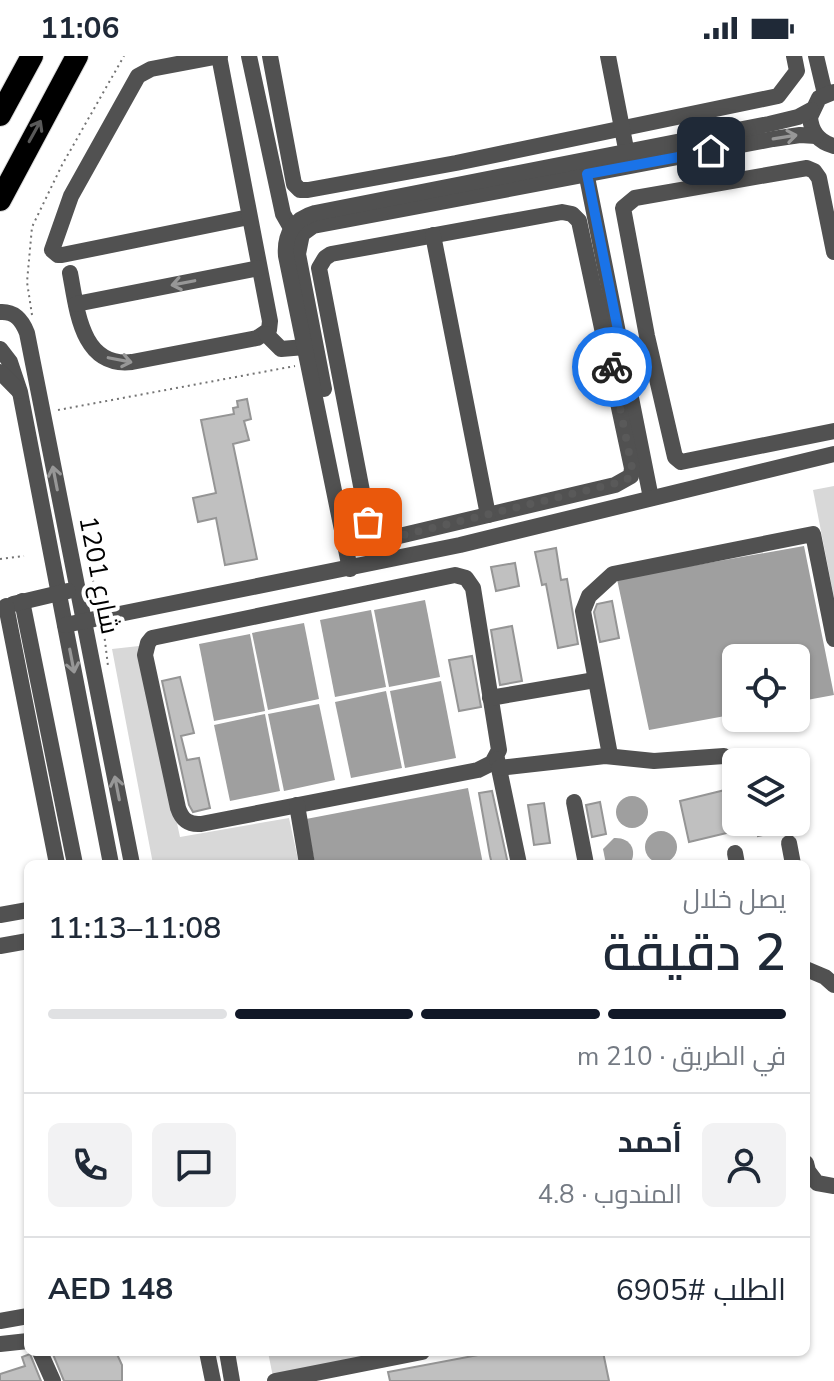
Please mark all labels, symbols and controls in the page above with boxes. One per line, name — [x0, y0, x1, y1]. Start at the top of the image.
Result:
text: 11:06 — [40, 8, 119, 49]
pin — [677, 117, 745, 185]
one-way arrow — [28, 119, 44, 143]
icon: home — [689, 129, 733, 173]
one-way arrow — [772, 129, 797, 144]
one-way arrow — [170, 276, 196, 291]
courier — [572, 327, 652, 407]
icon: bike — [590, 345, 634, 389]
one-way arrow — [106, 353, 132, 368]
one-way arrow — [47, 465, 62, 491]
pin — [334, 488, 402, 556]
icon: bag — [346, 500, 390, 544]
street label: شارع 1201 — [70, 513, 128, 637]
map controls — [722, 644, 810, 836]
button: locate — [722, 644, 810, 732]
one-way arrow — [65, 648, 80, 673]
button: layers — [722, 748, 810, 836]
one-way arrow — [108, 775, 123, 801]
text: يصل خلال — [683, 882, 786, 917]
text: 11:08–11:13 — [48, 908, 221, 949]
text: 2 دقيقة — [603, 917, 786, 988]
text: في الطريق · 210 m — [577, 1039, 786, 1074]
text: أحمد — [618, 1122, 682, 1163]
button: phone — [48, 1123, 132, 1207]
button: chat — [152, 1123, 236, 1207]
button: person — [702, 1123, 786, 1207]
text: المندوب · 4.8 — [538, 1177, 682, 1212]
text: AED 148 — [48, 1269, 173, 1310]
text: الطلب #6905 — [616, 1270, 786, 1311]

